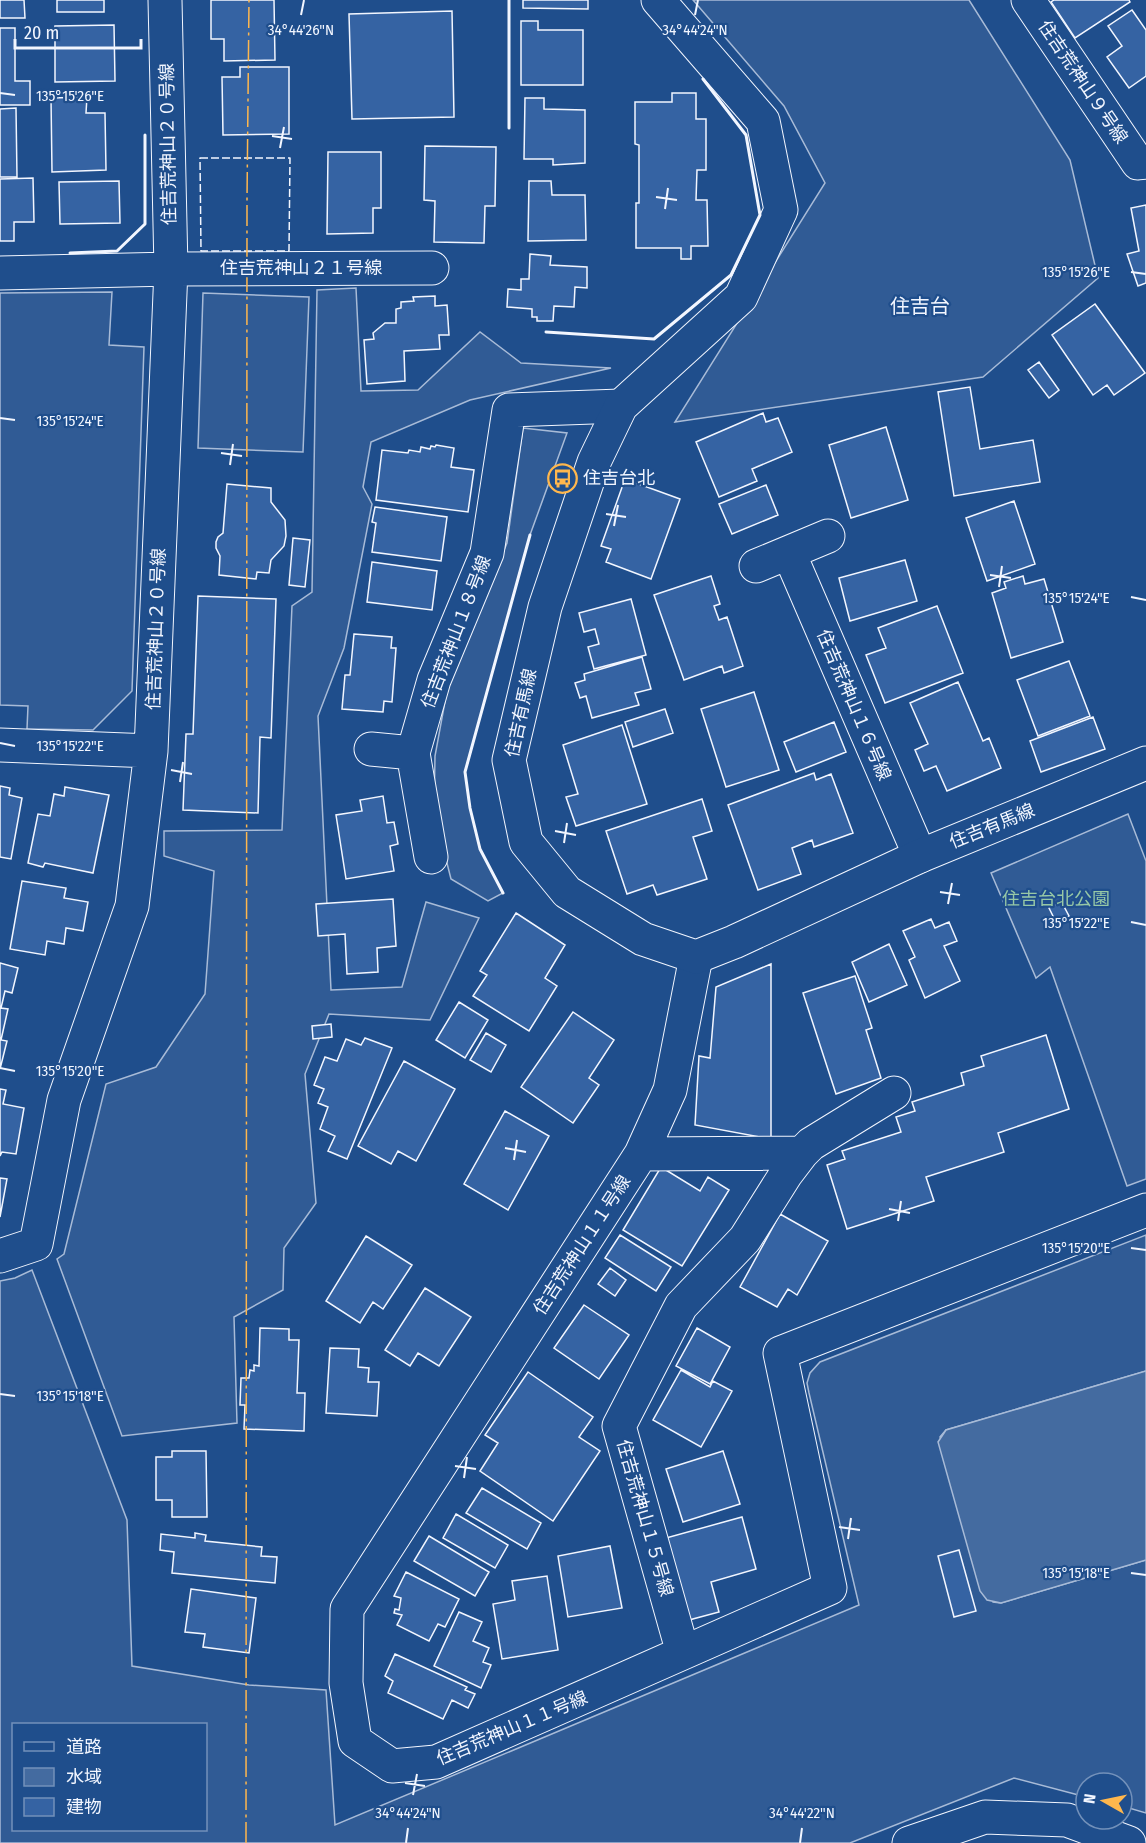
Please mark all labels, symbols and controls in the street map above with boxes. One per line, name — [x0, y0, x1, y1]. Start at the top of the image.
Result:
scale bar — [15, 12, 141, 50]
street label: 住吉荒神山９号線 — [1034, 16, 1132, 148]
text: 34°44'26"N — [268, 21, 334, 39]
text: 34°44'24"N — [662, 21, 728, 39]
text: 20 m — [24, 22, 59, 44]
street label: 住吉荒神山２０号線 — [156, 63, 180, 225]
text: 135°15'26"E — [36, 87, 104, 105]
street label: 住吉荒神山２１号線 — [220, 257, 382, 279]
text: 135°15'26"E — [1042, 263, 1110, 281]
district label: 住吉台 — [890, 294, 950, 318]
text: 135°15'24"E — [36, 412, 104, 430]
bus stop icon: 住吉台北 — [546, 462, 578, 494]
place label: 住吉台北 — [583, 467, 655, 489]
street label: 住吉荒神山２０号線 — [142, 548, 170, 710]
street label: 住吉荒神山１８号線 — [417, 552, 495, 712]
text: 135°15'24"E — [1042, 589, 1110, 607]
street label: 住吉荒神山１６号線 — [812, 626, 896, 784]
street label: 住吉有馬線 — [501, 667, 541, 759]
text: 135°15'22"E — [36, 737, 104, 755]
street label: 住吉有馬線 — [946, 799, 1038, 853]
park label: 住吉台北公園 — [1002, 888, 1110, 910]
text: 135°15'22"E — [1042, 914, 1110, 932]
text: 135°15'20"E — [36, 1062, 104, 1080]
street label: 住吉荒神山１１号線 — [529, 1171, 635, 1319]
text: 135°15'20"E — [1042, 1239, 1110, 1257]
text: 135°15'18"E — [36, 1387, 104, 1405]
street label: 住吉荒神山１５号線 — [612, 1437, 678, 1599]
text: 135°15'18"E — [1042, 1564, 1110, 1582]
street label: 住吉荒神山１１号線 — [433, 1686, 591, 1770]
legend — [12, 1723, 207, 1831]
text: 道路 — [66, 1736, 102, 1758]
text: 水域 — [66, 1766, 102, 1788]
north arrow — [1074, 1771, 1134, 1831]
text: N — [1080, 1793, 1100, 1805]
text: 建物 — [66, 1796, 102, 1818]
text: 34°44'24"N — [375, 1804, 441, 1822]
text: 34°44'22"N — [769, 1804, 835, 1822]

